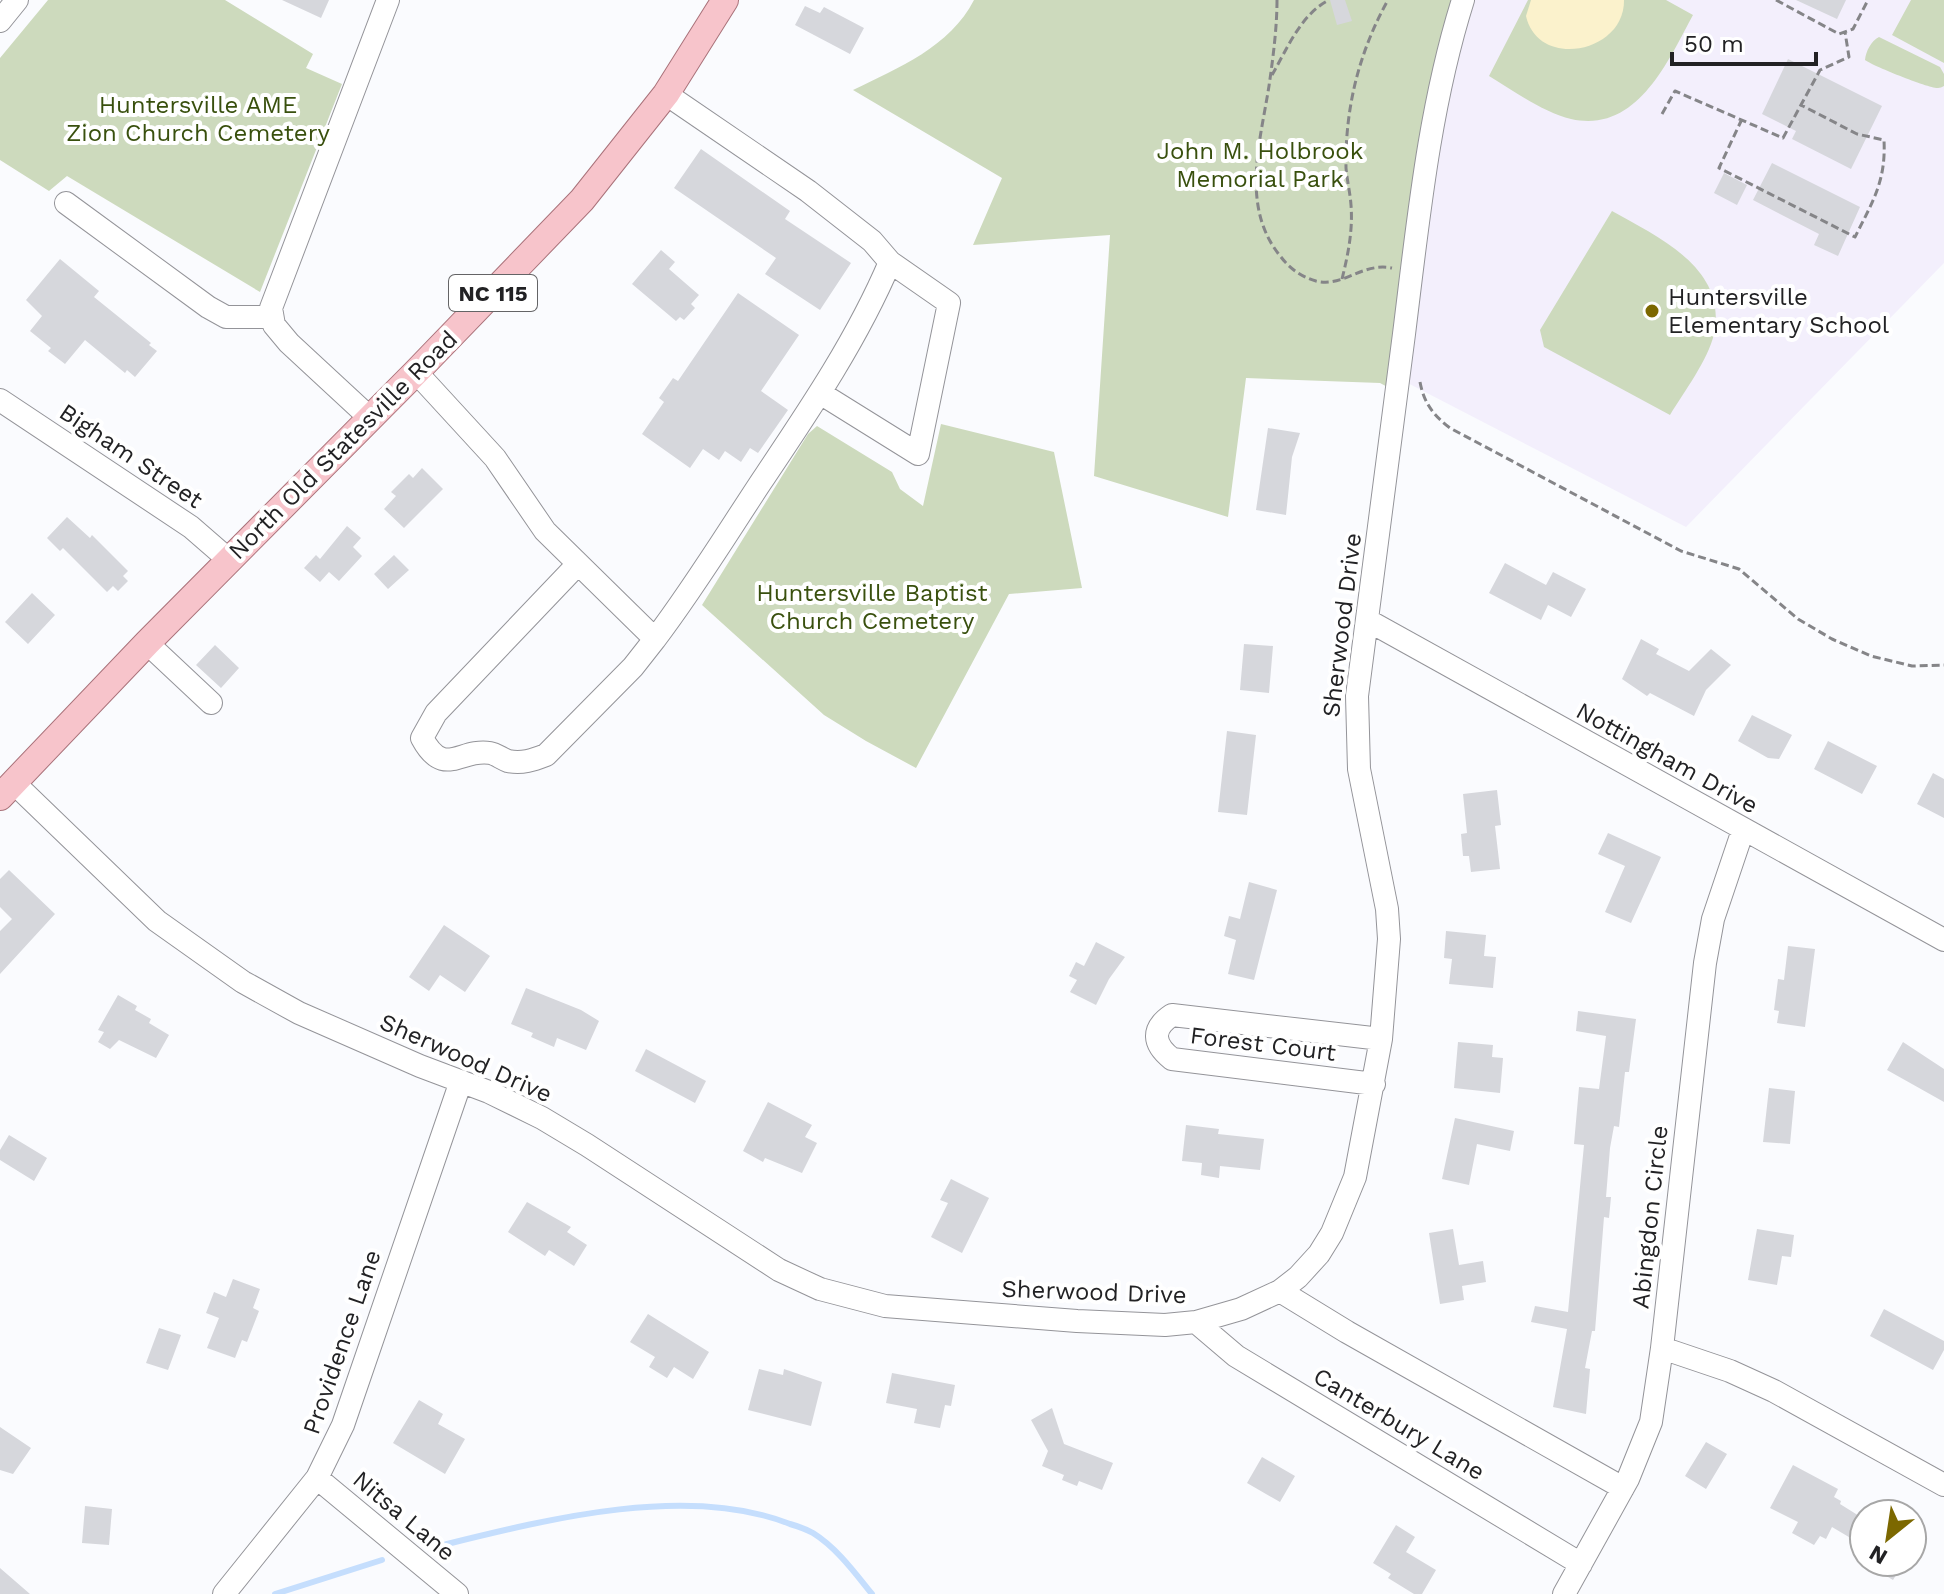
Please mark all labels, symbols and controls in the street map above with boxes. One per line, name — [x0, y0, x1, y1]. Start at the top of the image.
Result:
scale bar — [1672, 16, 1816, 66]
text: 50 m — [1684, 30, 1744, 58]
park label: Huntersville AME Zion Church Cemetery — [66, 91, 330, 147]
park label: John M. Holbrook Memorial Park — [1157, 137, 1364, 193]
road number: NC 115 — [449, 275, 537, 311]
place label: Huntersville Elementary School — [1668, 283, 1890, 339]
marker: Huntersville Elementary School — [1643, 302, 1661, 320]
street label: North Old Statesville Road — [223, 325, 463, 565]
street label: Bigham Street — [54, 398, 208, 514]
street label: Sherwood Drive — [1317, 531, 1367, 719]
park label: Huntersville Baptist Church Cemetery — [756, 579, 988, 635]
street label: Nottingham Drive — [1571, 696, 1763, 820]
street label: Sherwood Drive — [376, 1008, 556, 1108]
street label: Forest Court — [1189, 1021, 1337, 1067]
street label: Abingdon Circle — [1626, 1124, 1674, 1310]
street label: Providence Lane — [297, 1246, 387, 1438]
street label: Sherwood Drive — [1001, 1275, 1187, 1309]
street label: Canterbury Lane — [1308, 1362, 1490, 1486]
street label: Nitsa Lane — [347, 1465, 461, 1567]
north arrow — [1848, 1498, 1928, 1578]
text: N — [1865, 1540, 1892, 1570]

